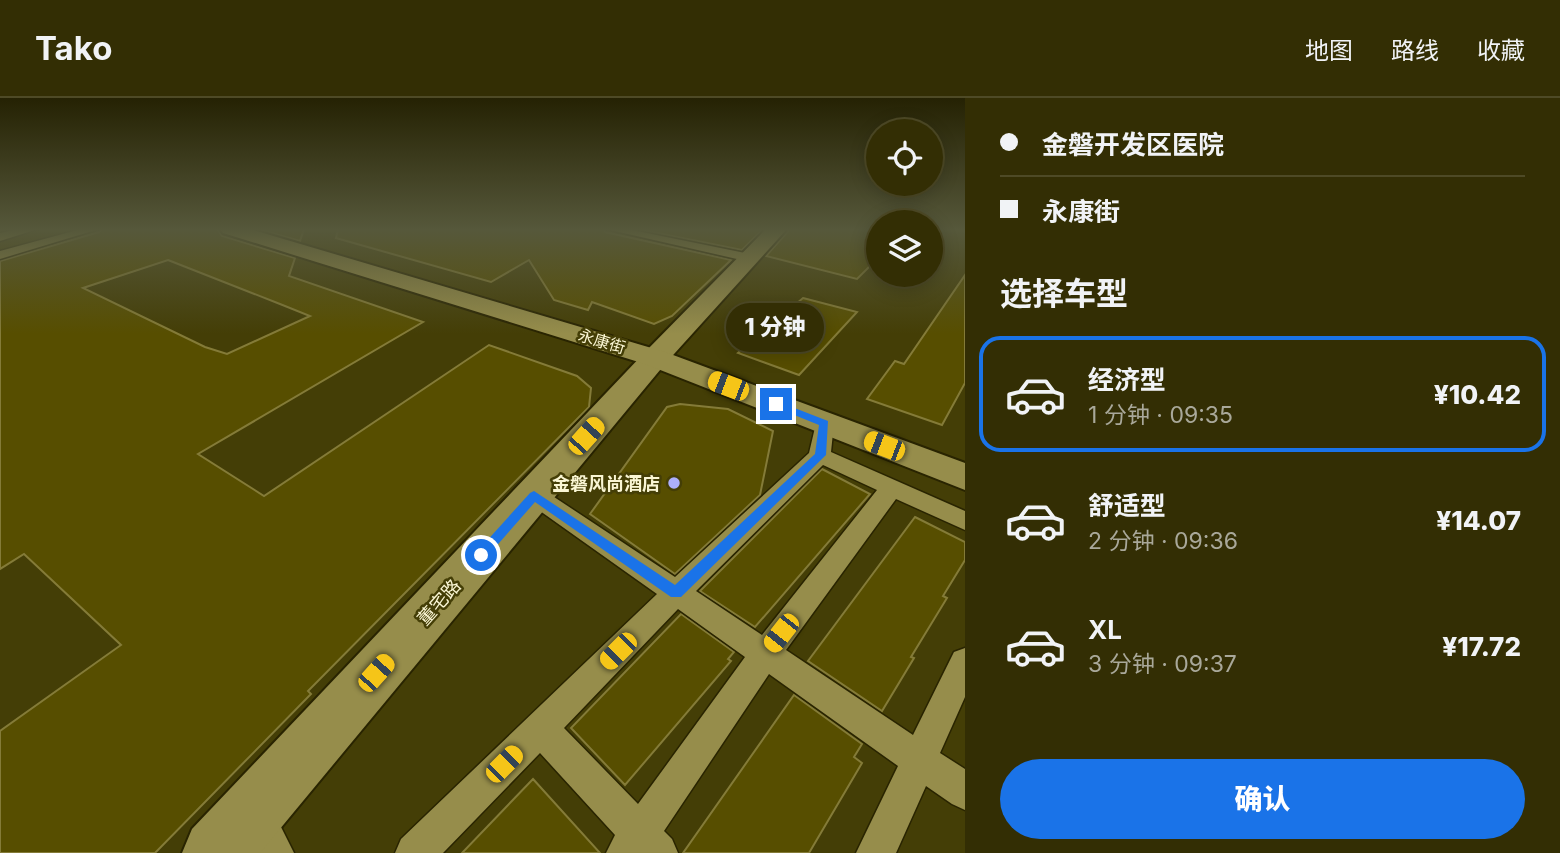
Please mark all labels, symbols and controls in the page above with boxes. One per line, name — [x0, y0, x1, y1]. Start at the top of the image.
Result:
text: Tako — [35, 28, 112, 68]
text: 地图 — [1305, 36, 1353, 65]
text: 路线 — [1391, 36, 1439, 65]
text: 收藏 — [1477, 36, 1525, 65]
map controls — [866, 119, 943, 287]
button: locate — [866, 119, 943, 196]
text: 金磐开发区医院 — [1042, 129, 1224, 160]
text: 永康街 — [1042, 196, 1120, 227]
button: layers — [866, 210, 943, 287]
text: 选择车型 — [1000, 274, 1128, 313]
callout: 1 分钟 — [727, 302, 825, 352]
text: 1 分钟 — [744, 313, 806, 341]
street label: 永康街 — [576, 324, 628, 358]
icon: car — [1004, 363, 1067, 426]
text: 经济型 — [1088, 364, 1166, 395]
car — [705, 369, 752, 403]
text: ¥10.42 — [1434, 379, 1521, 410]
route end — [760, 388, 792, 420]
text: 1 分钟 · 09:35 — [1088, 401, 1233, 429]
car — [565, 413, 608, 459]
car — [861, 429, 908, 463]
place label: 金磐风尚酒店 — [552, 473, 660, 494]
marker: 金磐风尚酒店 — [666, 475, 682, 491]
icon: car — [1004, 489, 1067, 552]
text: 舒适型 — [1088, 490, 1166, 521]
text: ¥14.07 — [1436, 505, 1521, 536]
text: 2 分钟 · 09:36 — [1088, 527, 1238, 555]
route start — [465, 539, 497, 571]
street label: 董宅路 — [413, 575, 465, 629]
car — [760, 610, 803, 656]
text: XL — [1088, 614, 1122, 645]
icon: car — [1004, 615, 1067, 678]
car — [596, 629, 641, 673]
text: ¥17.72 — [1442, 631, 1521, 662]
car — [355, 650, 398, 696]
text: 3 分钟 · 09:37 — [1088, 650, 1237, 678]
car — [482, 742, 527, 786]
button: 确认 — [1000, 759, 1525, 839]

